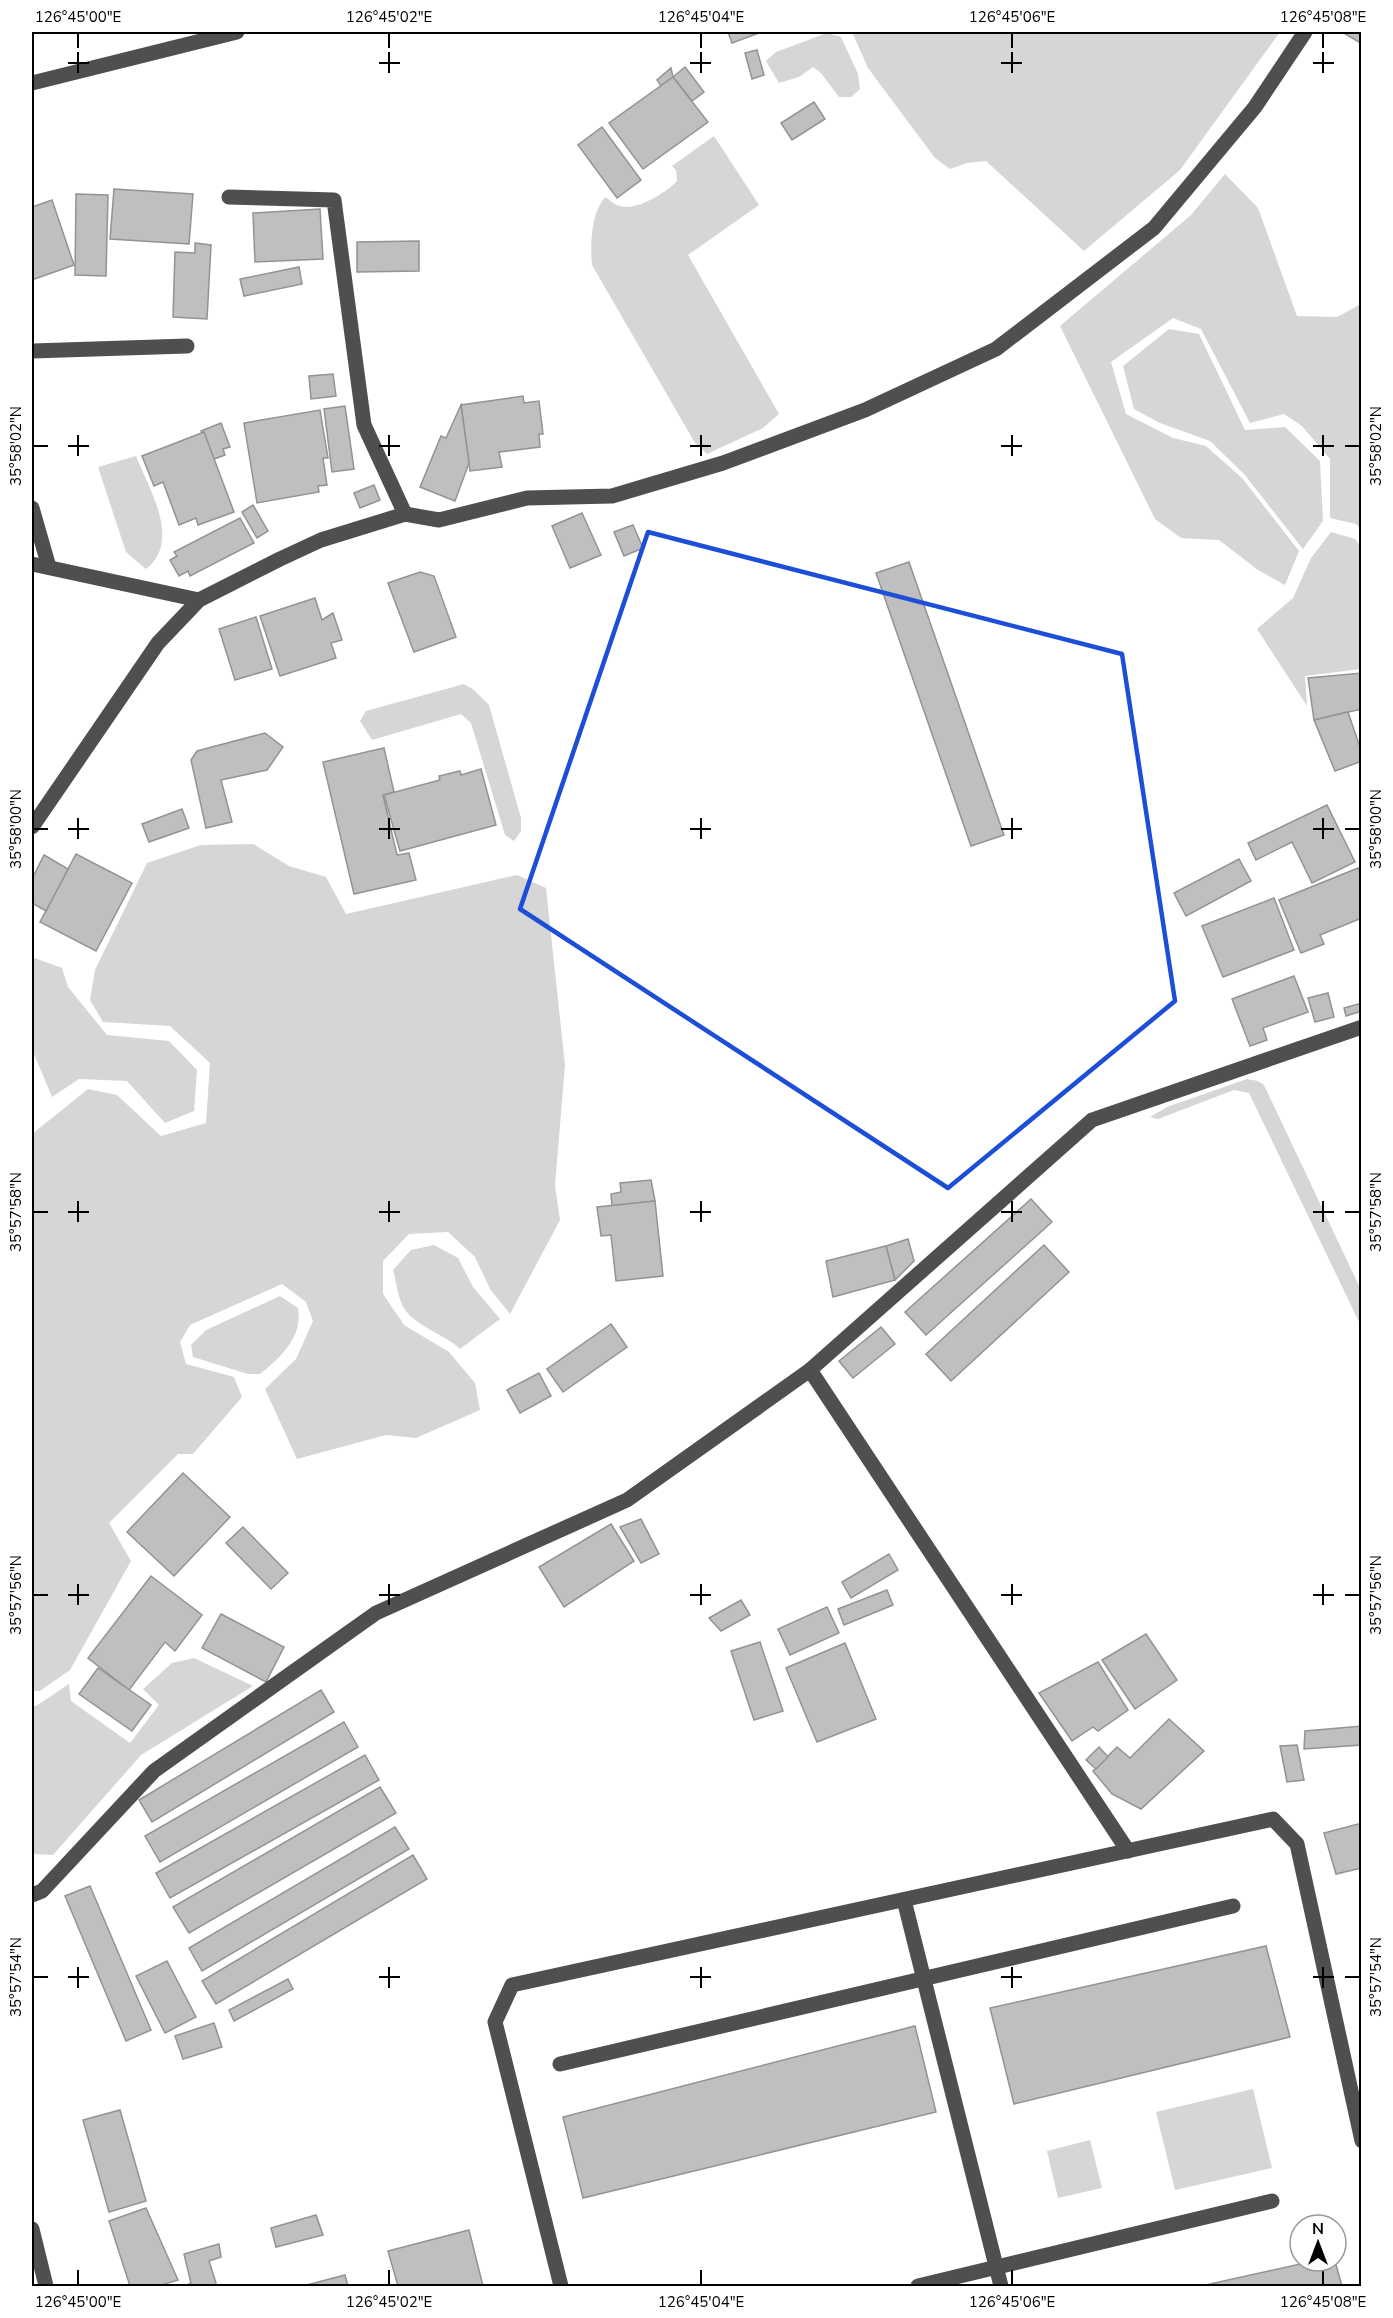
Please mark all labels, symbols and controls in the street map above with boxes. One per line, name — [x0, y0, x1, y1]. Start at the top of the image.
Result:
text: 126°45'00"E — [35, 7, 121, 27]
text: 126°45'02"E — [346, 7, 432, 27]
text: 126°45'04"E — [658, 7, 744, 27]
text: 126°45'06"E — [969, 7, 1055, 27]
text: 126°45'08"E — [1280, 7, 1366, 27]
text: 35°58'02"N — [6, 406, 26, 486]
text: 35°58'02"N — [1366, 406, 1386, 486]
text: 35°58'00"N — [6, 789, 26, 869]
text: 35°58'00"N — [1366, 789, 1386, 869]
text: 35°57'58"N — [6, 1172, 26, 1252]
text: 35°57'58"N — [1366, 1172, 1386, 1252]
text: 35°57'56"N — [6, 1555, 26, 1635]
text: 35°57'56"N — [1366, 1555, 1386, 1635]
text: 35°57'54"N — [6, 1937, 26, 2017]
text: 35°57'54"N — [1366, 1937, 1386, 2017]
north arrow — [1288, 2213, 1348, 2273]
text: N — [1312, 2218, 1324, 2240]
text: 126°45'00"E — [35, 2292, 121, 2312]
text: 126°45'02"E — [346, 2292, 432, 2312]
text: 126°45'04"E — [658, 2292, 744, 2312]
text: 126°45'06"E — [969, 2292, 1055, 2312]
text: 126°45'08"E — [1280, 2292, 1366, 2312]

